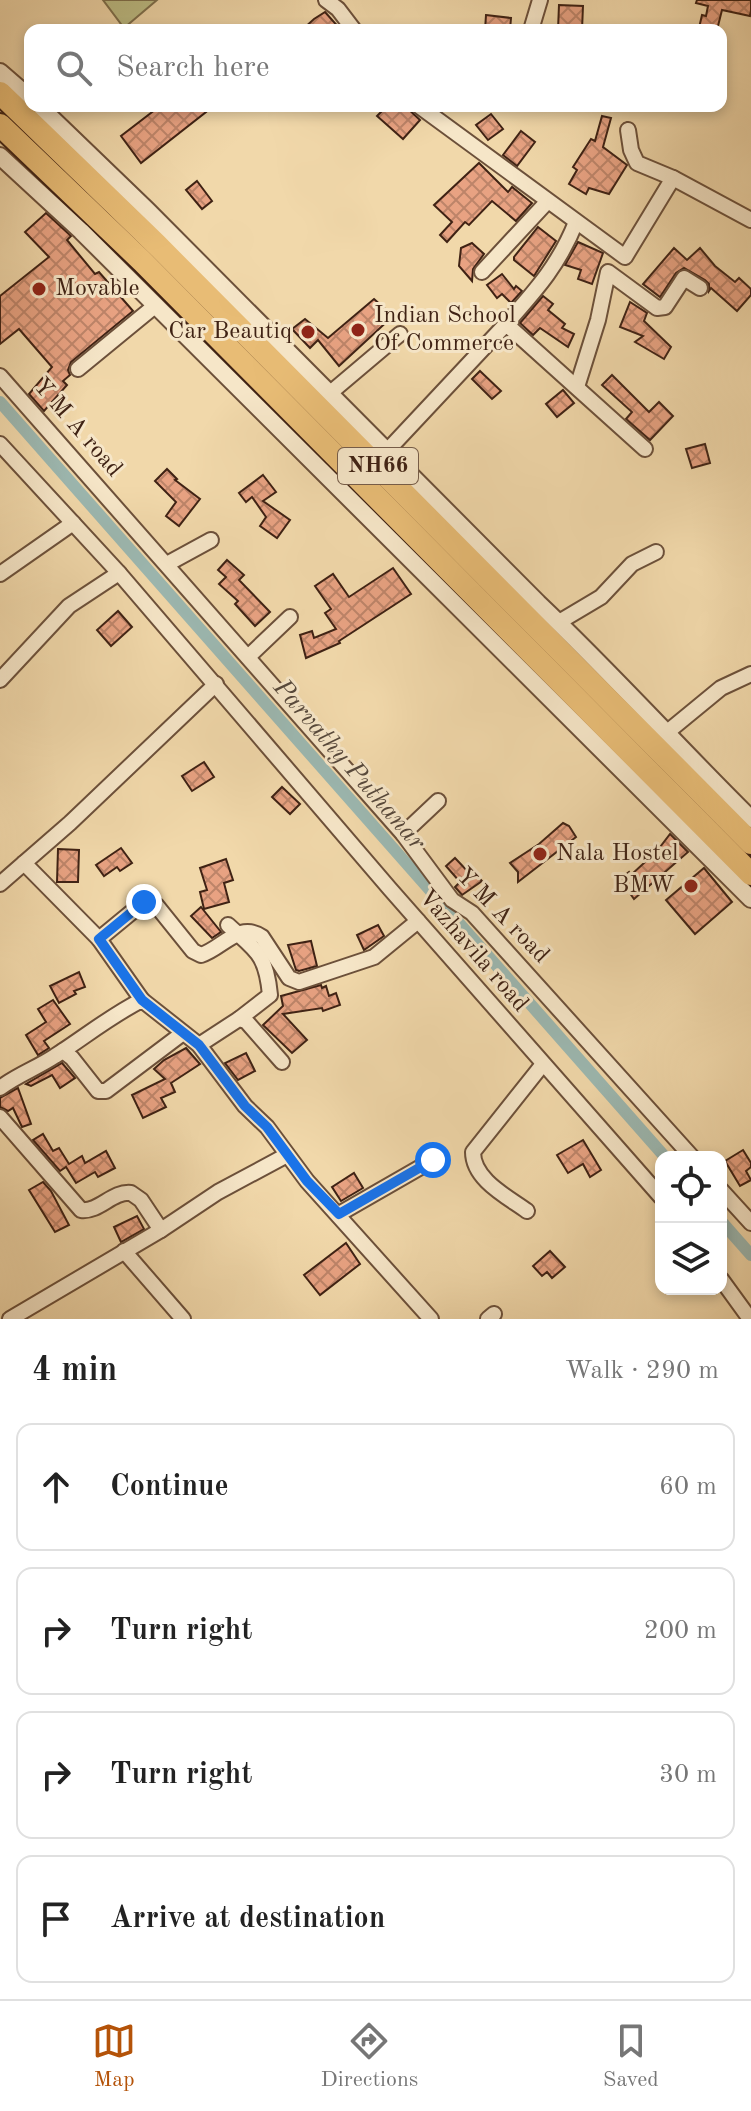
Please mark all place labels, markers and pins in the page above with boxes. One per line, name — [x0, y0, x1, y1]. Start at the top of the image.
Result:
place label: Movable — [55, 277, 140, 301]
marker: Movable — [30, 280, 48, 298]
place label: Indian School Of Commerce — [374, 304, 516, 356]
place label: Car Beautiq — [168, 320, 292, 344]
marker: Indian School Of Commerce — [349, 321, 367, 339]
marker: Car Beautiq — [299, 323, 317, 341]
place label: Nala Hostel — [556, 842, 679, 866]
marker: Nala Hostel — [531, 845, 549, 863]
place label: BMW — [613, 874, 675, 898]
marker: BMW — [682, 877, 700, 895]

